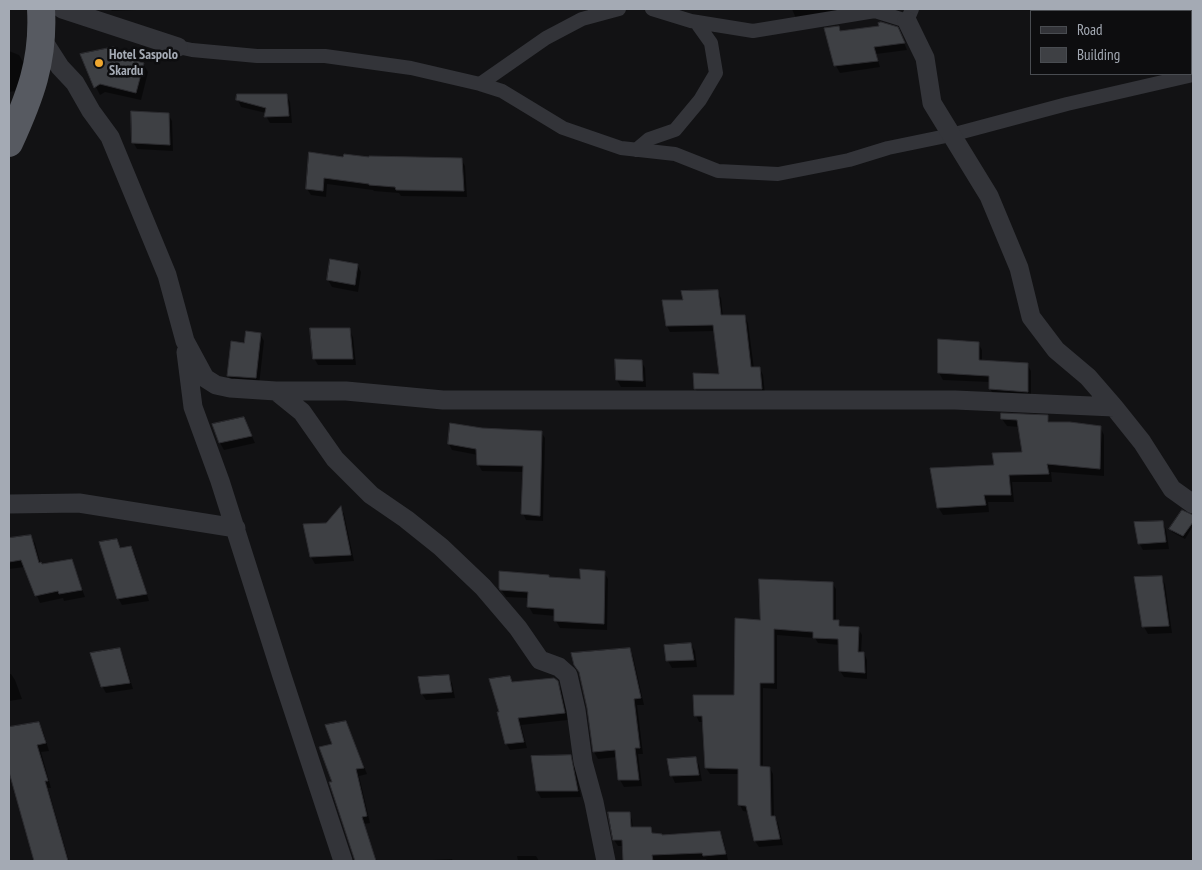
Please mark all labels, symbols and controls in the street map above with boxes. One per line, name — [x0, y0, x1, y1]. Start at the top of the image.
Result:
legend — [1030, 10, 1192, 75]
text: Road — [1077, 20, 1103, 39]
text: Building — [1077, 45, 1120, 64]
place label: Hotel Saspolo Skardu — [109, 47, 178, 80]
marker: Hotel Saspolo Skardu — [93, 57, 105, 69]

